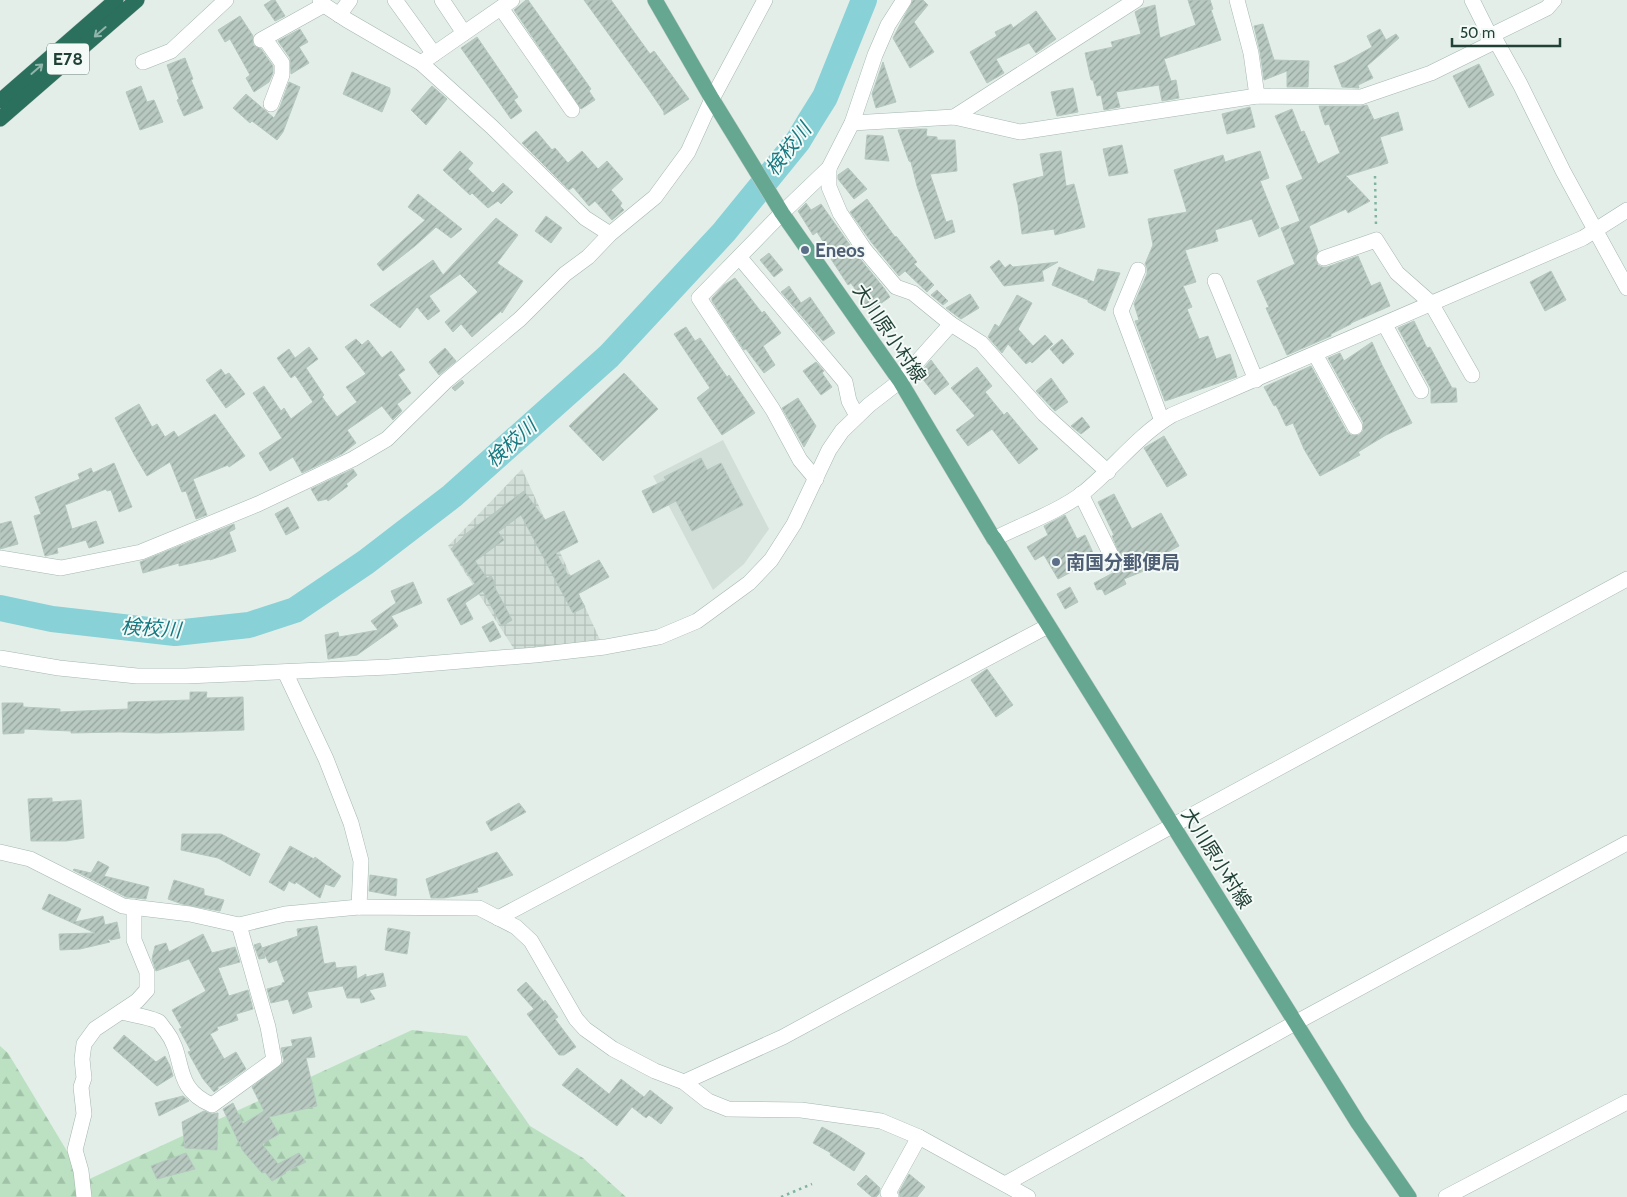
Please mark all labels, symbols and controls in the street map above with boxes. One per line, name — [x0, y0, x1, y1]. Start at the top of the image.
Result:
scale bar — [1452, 15, 1560, 47]
text: 50 m — [1460, 24, 1495, 42]
one-way arrow — [93, 26, 106, 38]
road number: E78 — [47, 44, 89, 74]
one-way arrow — [30, 63, 43, 75]
water label: 検校川 — [760, 116, 817, 180]
place label: Eneos — [815, 239, 865, 262]
marker: Eneos — [799, 244, 811, 256]
street label: 大川原小村線 — [848, 280, 931, 387]
water label: 検校川 — [481, 413, 543, 472]
place label: 南国分郵便局 — [1066, 551, 1180, 574]
marker: 南国分郵便局 — [1050, 556, 1062, 568]
water label: 検校川 — [120, 614, 184, 642]
street label: 大川原小村線 — [1177, 804, 1257, 913]

